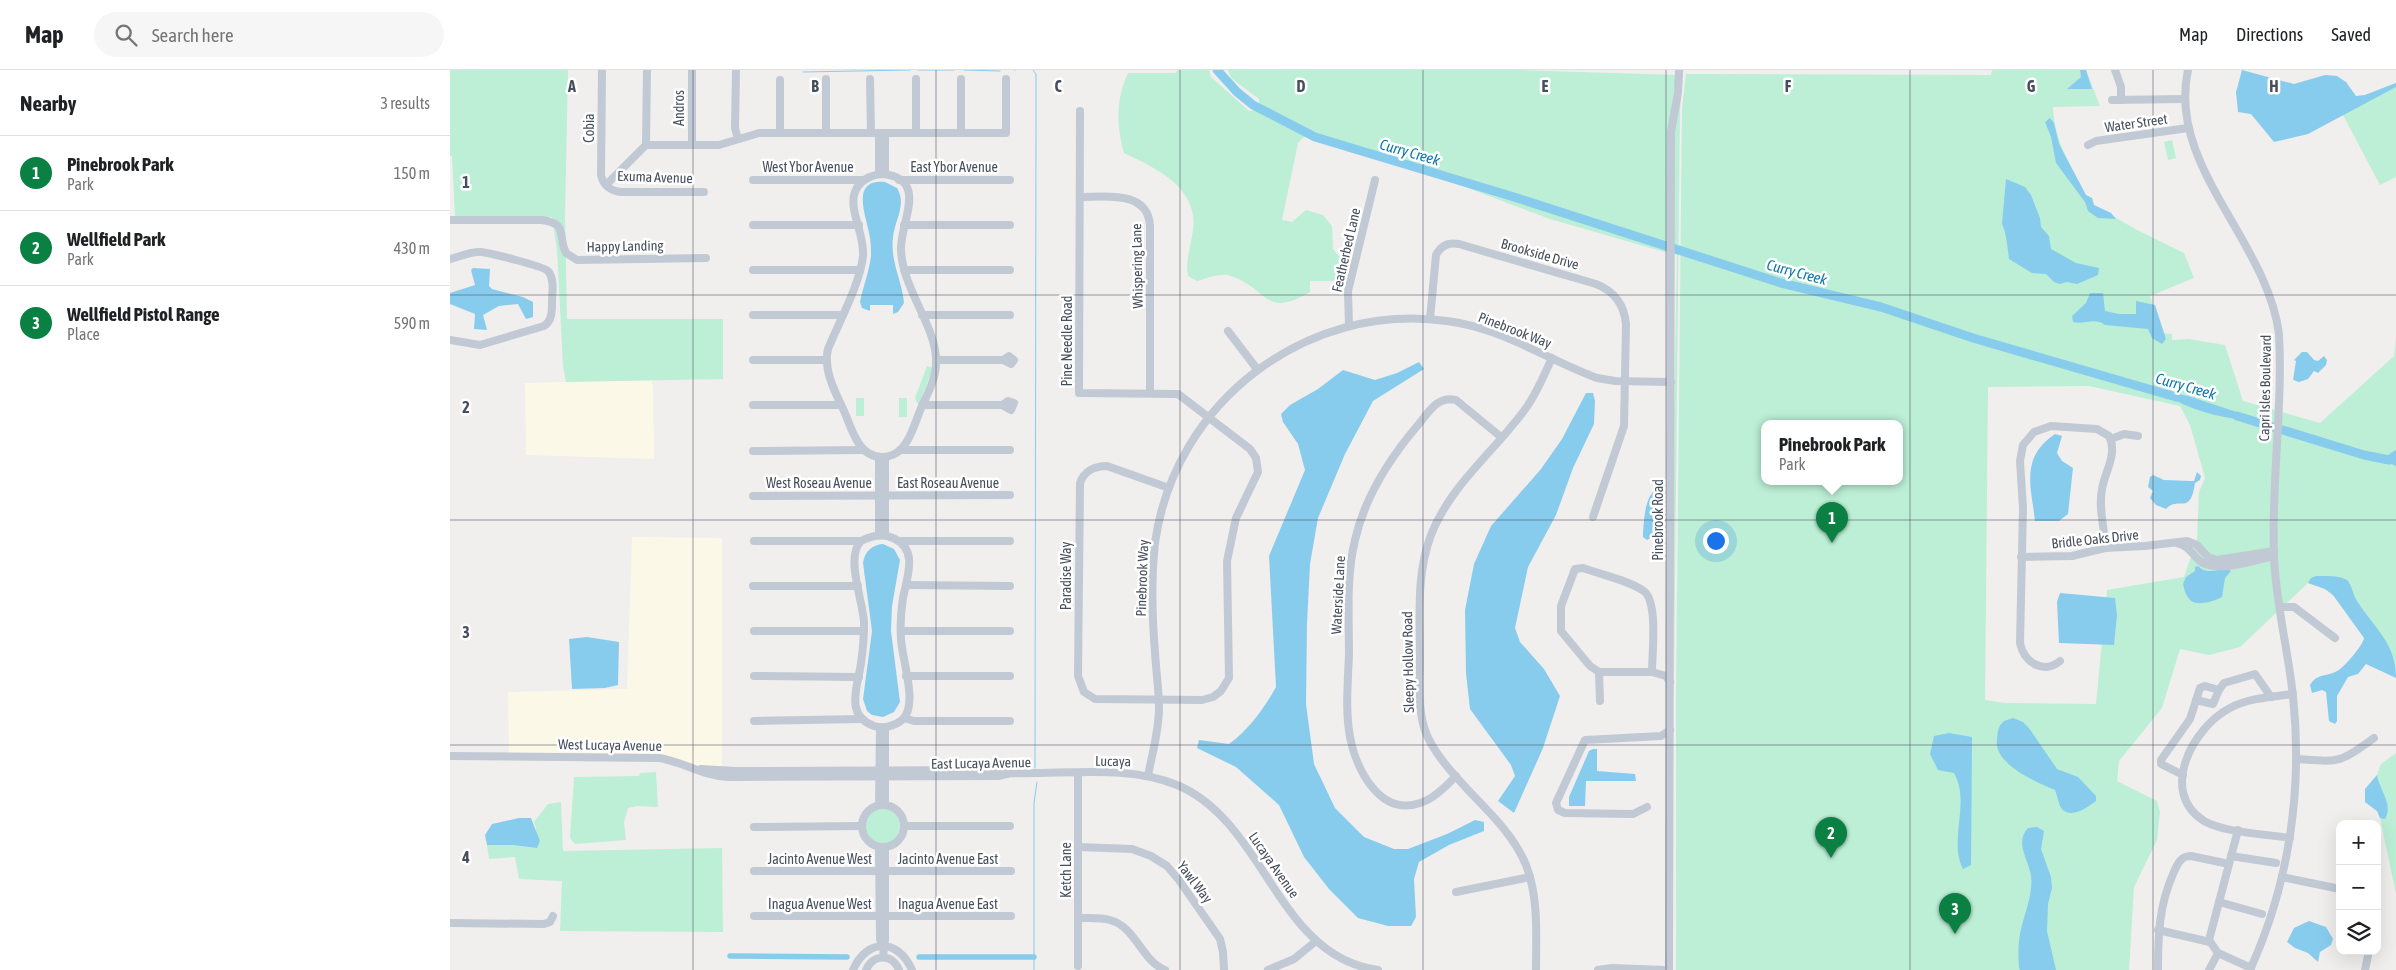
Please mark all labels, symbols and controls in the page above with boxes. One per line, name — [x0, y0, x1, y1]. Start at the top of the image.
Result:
search box — [94, 12, 444, 57]
text: Map — [25, 21, 64, 48]
icon: search — [112, 21, 140, 49]
text: Search here — [152, 24, 234, 46]
text: Map — [2179, 24, 2208, 45]
text: Directions — [2236, 24, 2303, 45]
text: Saved — [2331, 24, 2371, 45]
text: A — [567, 77, 576, 95]
text: B — [811, 77, 819, 95]
text: C — [1054, 77, 1062, 95]
text: D — [1297, 77, 1306, 95]
text: E — [1542, 77, 1549, 95]
text: F — [1785, 77, 1792, 95]
text: G — [2027, 77, 2036, 95]
text: H — [2269, 77, 2279, 95]
street label: Andros — [671, 90, 687, 126]
text: Nearby — [20, 91, 76, 115]
text: 3 results — [380, 94, 430, 112]
street label: Water Street — [2104, 111, 2168, 135]
street label: Cobia — [581, 113, 597, 143]
water label: Curry Creek — [1378, 135, 1442, 169]
text: Pinebrook Park — [67, 153, 174, 175]
street label: West Ybor Avenue — [762, 159, 854, 175]
street label: East Ybor Avenue — [910, 159, 998, 175]
text: 1 — [32, 164, 40, 182]
text: 150 m — [394, 164, 430, 182]
street label: Exuma Avenue — [617, 168, 693, 186]
text: 1 — [462, 173, 470, 191]
text: Park — [67, 175, 94, 193]
street label: Featherbed Lane — [1329, 206, 1363, 294]
street label: Whispering Lane — [1128, 223, 1146, 309]
text: Wellfield Park — [67, 228, 165, 250]
street label: Brookside Drive — [1499, 235, 1581, 273]
street label: Happy Landing — [586, 237, 664, 255]
text: 2 — [32, 239, 40, 257]
text: 430 m — [394, 239, 430, 257]
text: Park — [67, 250, 94, 268]
water label: Curry Creek — [1765, 256, 1829, 288]
street label: Pine Needle Road — [1059, 296, 1075, 386]
text: Wellfield Pistol Range — [67, 303, 220, 325]
street label: Pinebrook Way — [1476, 309, 1554, 351]
text: 3 — [32, 314, 40, 332]
text: 590 m — [394, 314, 430, 332]
text: Place — [67, 325, 100, 343]
street label: Capri Isles Boulevard — [2256, 335, 2274, 441]
water label: Curry Creek — [2154, 369, 2218, 403]
text: 2 — [462, 398, 470, 416]
popup — [1761, 420, 1903, 485]
text: Pinebrook Park — [1779, 433, 1885, 455]
text: Park — [1779, 455, 1805, 473]
street label: West Roseau Avenue — [766, 475, 872, 491]
street label: East Roseau Avenue — [897, 475, 999, 491]
street label: Pinebrook Road — [1650, 479, 1666, 561]
pin: 1 — [1816, 502, 1848, 543]
street label: Bridle Oaks Drive — [2051, 526, 2139, 552]
your location — [1703, 528, 1729, 554]
street label: Pinebrook Way — [1133, 539, 1151, 617]
street label: Paradise Way — [1058, 542, 1074, 610]
street label: Waterside Lane — [1328, 555, 1348, 635]
street label: Sleepy Hollow Road — [1399, 611, 1417, 713]
text: 3 — [462, 623, 470, 641]
street label: West Lucaya Avenue — [558, 736, 662, 754]
street label: Lucaya — [1095, 753, 1131, 769]
street label: East Lucaya Avenue — [931, 754, 1031, 772]
pin: 2 — [1815, 817, 1847, 858]
map controls — [2336, 820, 2381, 955]
button: + — [2336, 820, 2381, 865]
street label: Lucaya Avenue — [1245, 829, 1303, 901]
street label: Ketch Lane — [1058, 842, 1074, 898]
text: 4 — [461, 848, 470, 866]
street label: Jacinto Avenue West — [768, 851, 872, 867]
street label: Jacinto Avenue East — [898, 851, 998, 867]
street label: Yawl Way — [1174, 858, 1216, 906]
button: − — [2336, 865, 2381, 910]
pin: 3 — [1939, 893, 1971, 934]
street label: Inagua Avenue West — [768, 896, 872, 912]
street label: Inagua Avenue East — [898, 896, 998, 912]
button: layers — [2336, 910, 2381, 955]

